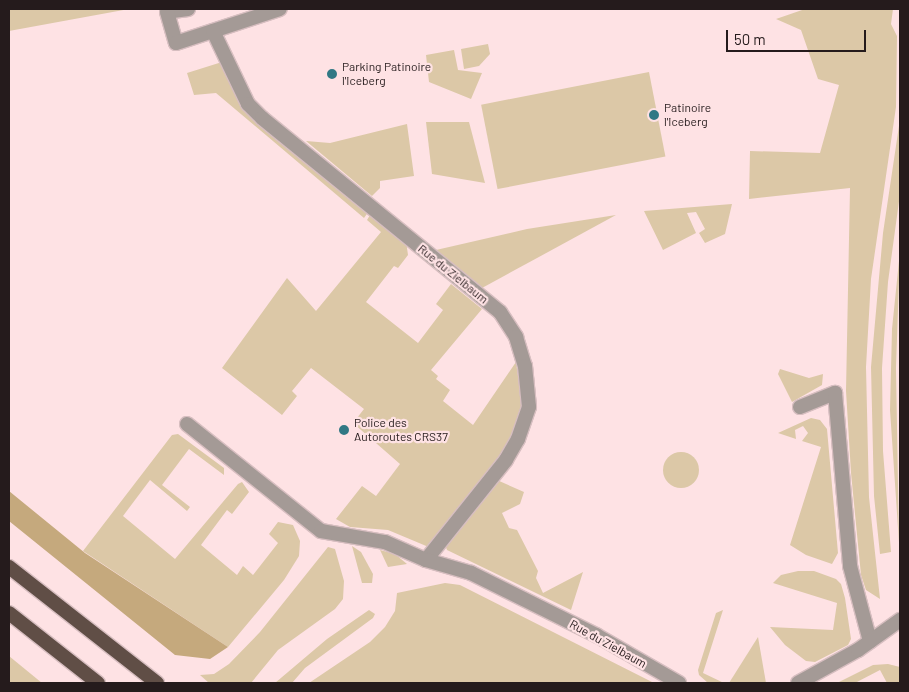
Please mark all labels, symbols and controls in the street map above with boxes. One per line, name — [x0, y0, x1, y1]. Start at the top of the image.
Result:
scale bar — [729, 20, 869, 52]
text: 50 m — [734, 30, 766, 48]
place label: Parking Patinoire l'Iceberg — [342, 60, 431, 88]
marker: Parking Patinoire l'Iceberg — [326, 68, 338, 80]
place label: Patinoire l'Iceberg — [664, 101, 711, 129]
marker: Patinoire l'Iceberg — [648, 109, 660, 121]
street label: Rue du Zielbaum — [415, 241, 491, 307]
place label: Police des Autoroutes CRS37 — [354, 416, 448, 444]
marker: Police des Autoroutes CRS37 — [338, 424, 350, 436]
street label: Rue du Zielbaum — [567, 617, 649, 671]

